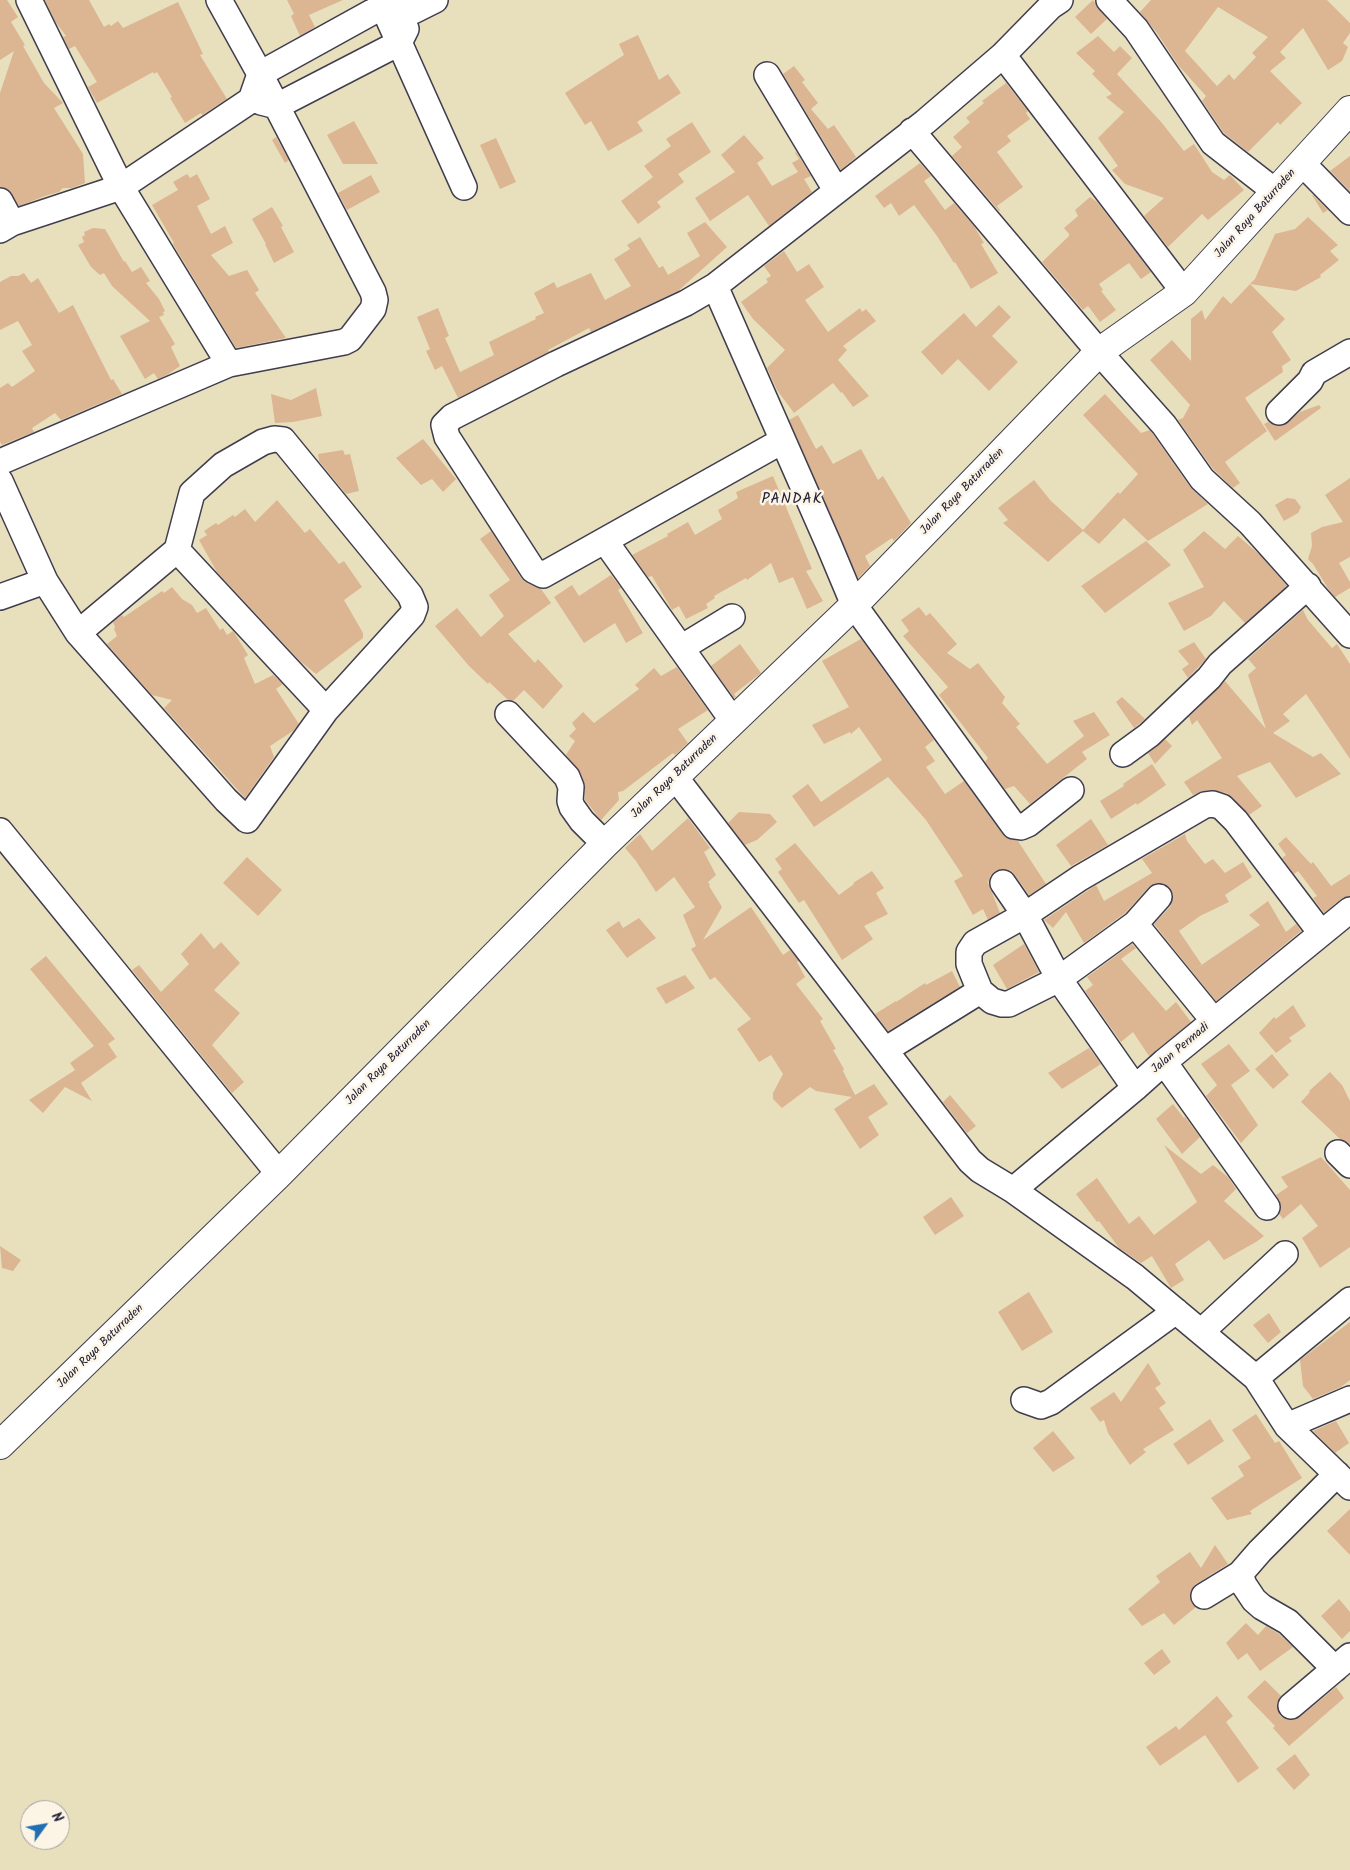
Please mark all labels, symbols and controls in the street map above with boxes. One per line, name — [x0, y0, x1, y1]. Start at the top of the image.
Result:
street label: Jalan Raya Baturraden — [1212, 167, 1300, 261]
street label: Jalan Raya Baturraden — [918, 446, 1008, 538]
district label: PANDAK — [761, 491, 823, 509]
street label: Jalan Raya Baturraden — [629, 732, 721, 822]
street label: Jalan Raya Baturraden — [343, 1017, 435, 1109]
street label: Jalan Permadi — [1149, 1021, 1213, 1077]
street label: Jalan Raya Baturraden — [55, 1302, 147, 1392]
north arrow — [20, 1800, 70, 1850]
text: N — [45, 1808, 69, 1827]

